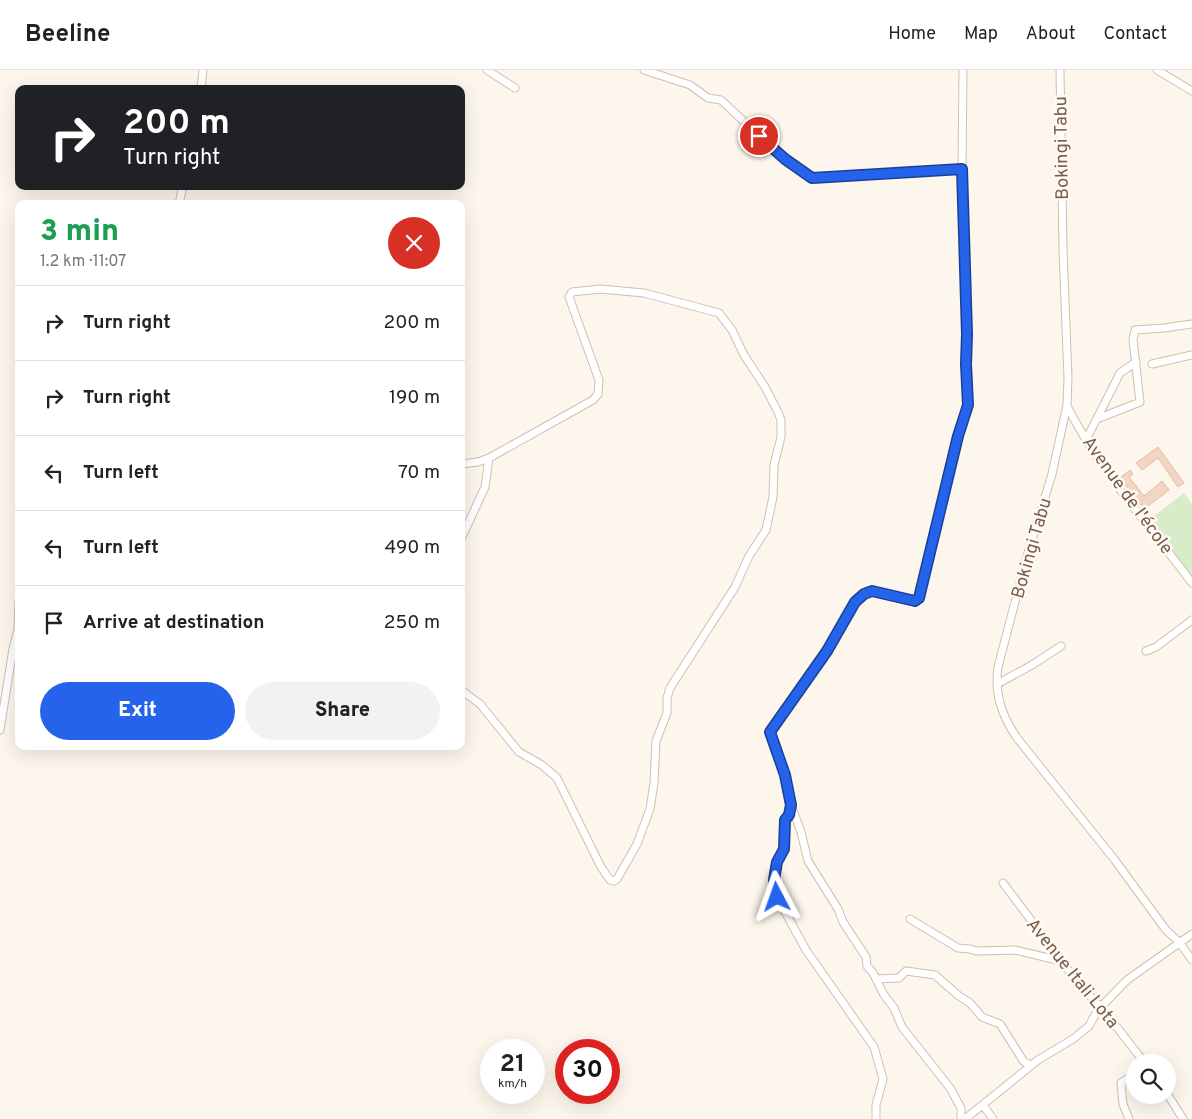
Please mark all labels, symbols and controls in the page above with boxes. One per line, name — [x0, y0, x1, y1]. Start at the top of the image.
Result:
text: Beeline — [25, 20, 110, 50]
text: Home — [888, 23, 936, 46]
text: Map — [964, 23, 998, 46]
text: About — [1026, 23, 1075, 46]
text: Contact — [1103, 23, 1167, 46]
street label: Bokingi Tabu — [1050, 96, 1075, 200]
text: 200 m — [123, 102, 230, 146]
icon: right — [40, 105, 105, 170]
pin — [738, 115, 780, 157]
icon: arrive — [745, 122, 773, 150]
text: Turn right — [123, 145, 220, 172]
text: 3 min — [40, 214, 119, 251]
button: close — [388, 217, 440, 269]
text: 1.2 km · 11:07 — [40, 252, 126, 272]
icon: right — [40, 309, 68, 337]
text: Turn right — [83, 311, 171, 335]
text: 200 m — [384, 311, 440, 335]
icon: right — [40, 384, 68, 412]
text: Turn right — [83, 386, 171, 410]
text: 190 m — [389, 386, 440, 410]
street label: Avenue de l'école — [1076, 432, 1177, 559]
icon: left — [40, 459, 68, 487]
text: Turn left — [83, 461, 159, 485]
text: 70 m — [398, 461, 440, 485]
street label: Bokingi Tabu — [1007, 495, 1058, 601]
icon: left — [40, 534, 68, 562]
text: Turn left — [83, 536, 159, 560]
text: 490 m — [385, 536, 440, 560]
icon: arrive — [40, 609, 68, 637]
text: Arrive at destination — [83, 611, 264, 635]
text: 250 m — [384, 611, 440, 635]
button: Exit — [40, 682, 235, 740]
button: Share — [245, 682, 440, 740]
position arrow — [750, 870, 802, 922]
street label: Avenue Itali Lota — [1020, 914, 1123, 1034]
speed limit sign: 30 — [555, 1039, 620, 1104]
text: 21 — [500, 1049, 525, 1081]
map controls — [1126, 1054, 1176, 1104]
button: search — [1126, 1054, 1176, 1104]
text: km/h — [498, 1076, 527, 1092]

